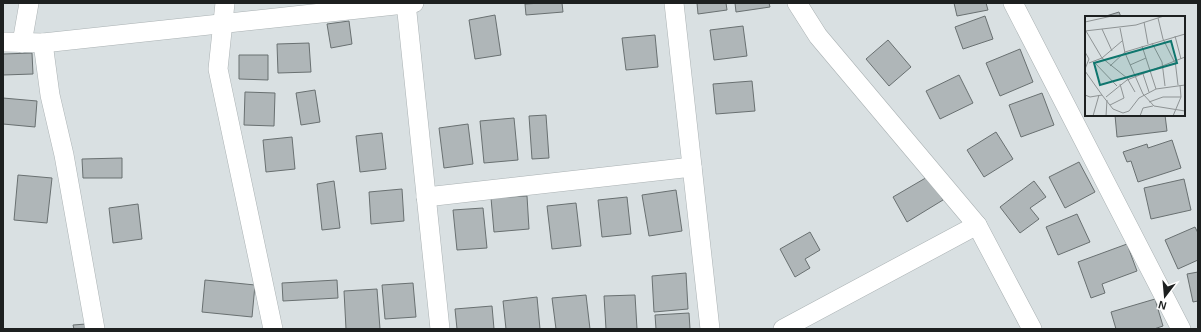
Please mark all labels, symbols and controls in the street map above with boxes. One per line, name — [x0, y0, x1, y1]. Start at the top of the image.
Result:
inset map — [1085, 16, 1185, 116]
north arrow — [1145, 276, 1185, 316]
text: N — [1157, 299, 1168, 312]

